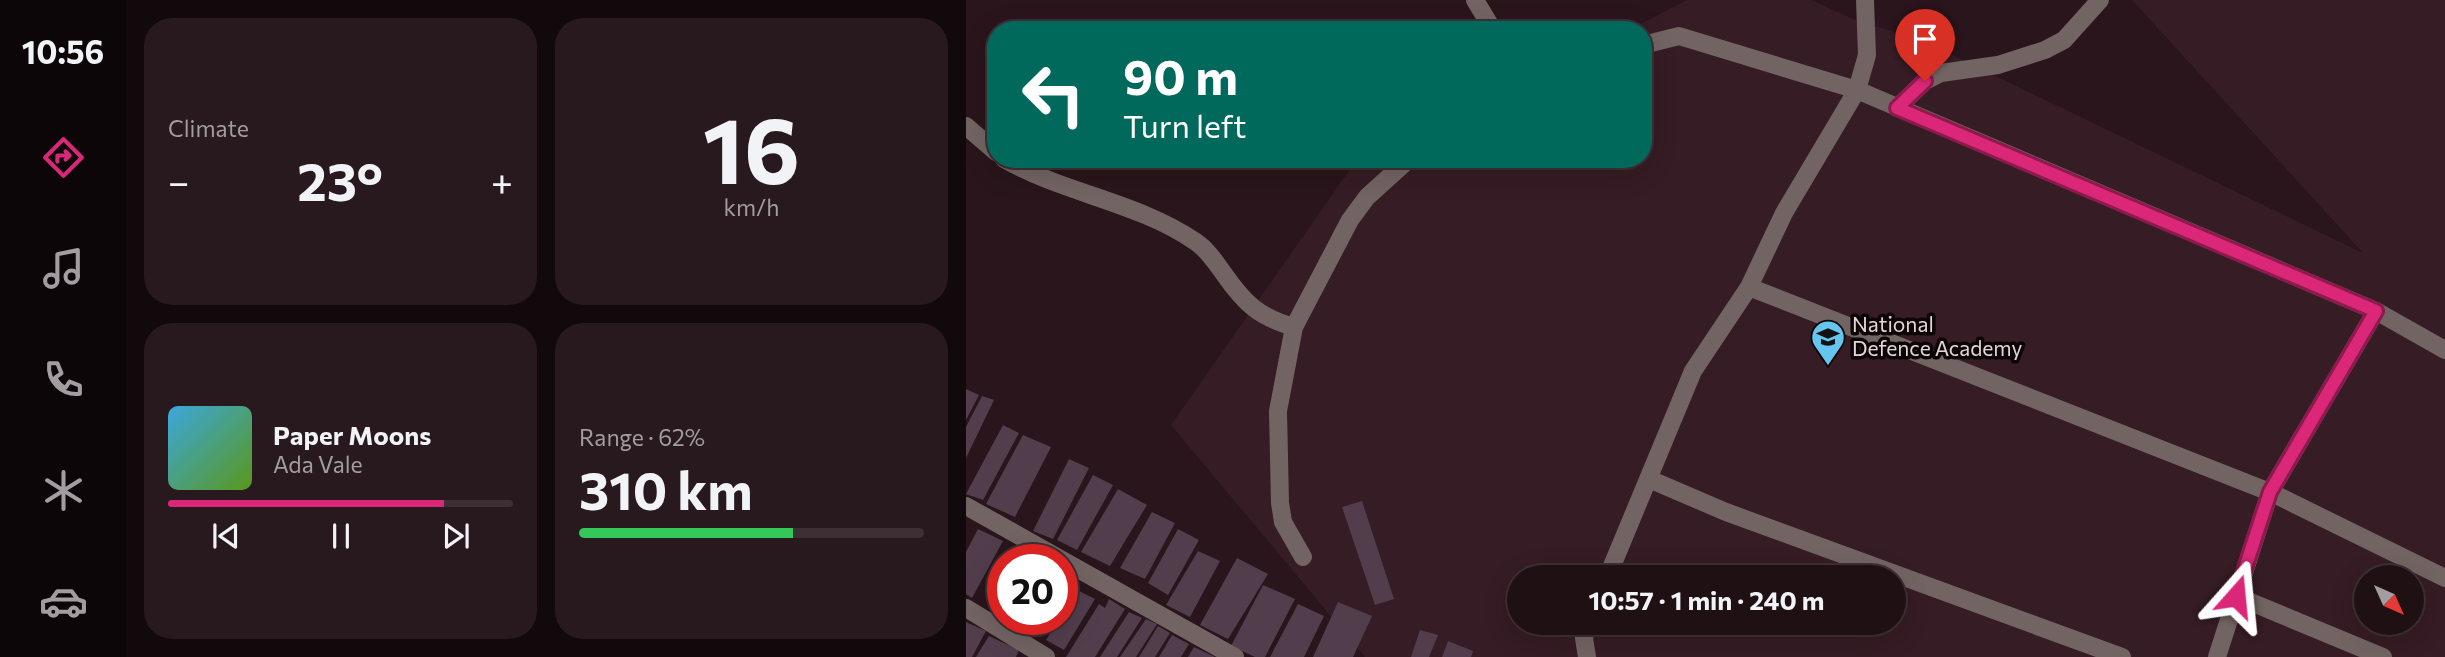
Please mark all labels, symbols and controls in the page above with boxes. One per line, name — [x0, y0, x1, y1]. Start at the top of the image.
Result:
pin — [1895, 9, 1955, 81]
icon: arrive — [1906, 20, 1944, 58]
text: 10:56 — [22, 31, 104, 71]
text: 90 m — [1123, 45, 1238, 105]
icon: left — [1008, 49, 1099, 140]
text: 16 — [703, 91, 800, 203]
text: Turn left — [1123, 105, 1247, 145]
text: Climate — [168, 114, 249, 142]
icon: directions — [39, 133, 88, 182]
text: 23° — [297, 148, 383, 212]
text: − — [168, 157, 190, 204]
text: + — [491, 157, 513, 204]
text: km/h — [724, 193, 779, 221]
icon: music — [39, 244, 88, 293]
place label: National Defence Academy — [1852, 311, 2022, 360]
school or university icon: National Defence Academy — [1809, 318, 1847, 367]
icon: phone — [39, 355, 88, 404]
text: Paper Moons — [273, 419, 431, 450]
text: Range · 62% — [579, 423, 705, 451]
text: Ada Vale — [273, 450, 363, 478]
text: 310 km — [579, 457, 753, 521]
icon: climate — [39, 466, 88, 515]
icon: previous — [207, 517, 245, 555]
icon: pause — [322, 517, 360, 555]
icon: next — [437, 517, 475, 555]
speed limit sign: 20 — [987, 544, 1078, 635]
position arrow — [2199, 559, 2273, 633]
north arrow — [2354, 565, 2424, 635]
map controls — [2354, 565, 2424, 635]
icon: car — [39, 577, 88, 626]
text: 10:57 · 1 min · 240 m — [1589, 584, 1825, 615]

